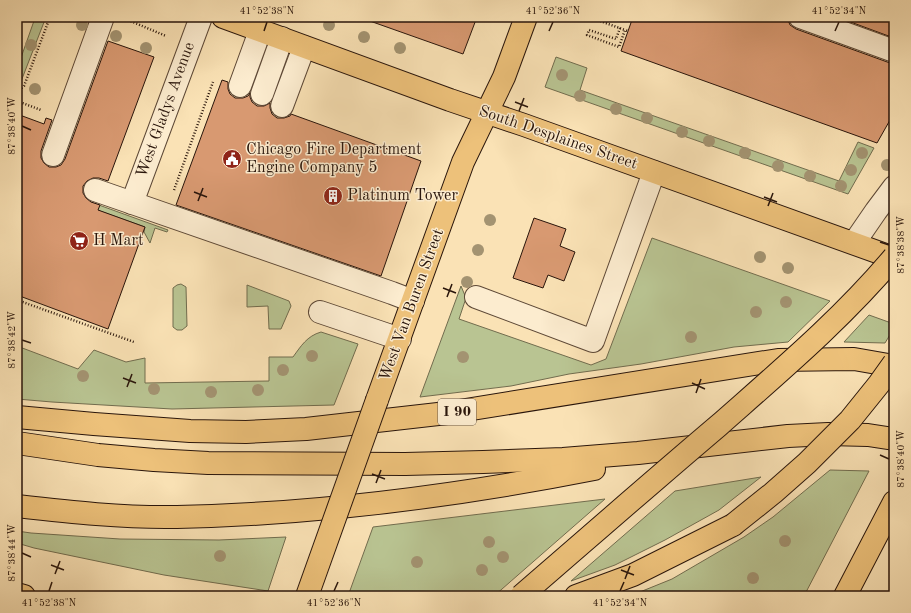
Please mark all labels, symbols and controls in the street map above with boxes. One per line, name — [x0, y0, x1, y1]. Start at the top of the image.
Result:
text: 41°52'38"N — [240, 6, 295, 16]
text: 41°52'36"N — [526, 6, 581, 16]
text: 41°52'34"N — [812, 6, 867, 16]
street label: West Gladys Avenue — [134, 40, 198, 180]
text: 87°38'40"W — [7, 97, 17, 155]
street label: South Desplaines Street — [477, 103, 640, 173]
place label: Chicago Fire Department Engine Company 5 — [246, 142, 422, 176]
public building icon: Chicago Fire Department Engine Company 5 — [221, 148, 243, 170]
building icon: Platinum Tower — [322, 185, 344, 207]
place label: Platinum Tower — [347, 188, 458, 204]
text: 87°38'38"W — [896, 216, 906, 274]
street label: West Van Buren Street — [377, 226, 447, 383]
supermarket icon: H Mart — [68, 230, 90, 252]
place label: H Mart — [93, 233, 144, 249]
text: 87°38'42"W — [7, 311, 17, 369]
road number: I 90 — [438, 399, 476, 425]
text: 87°38'40"W — [896, 430, 906, 488]
text: 87°38'44"W — [7, 524, 17, 582]
text: 41°52'38"N — [22, 598, 77, 608]
text: 41°52'36"N — [307, 598, 362, 608]
text: 41°52'34"N — [593, 598, 648, 608]

